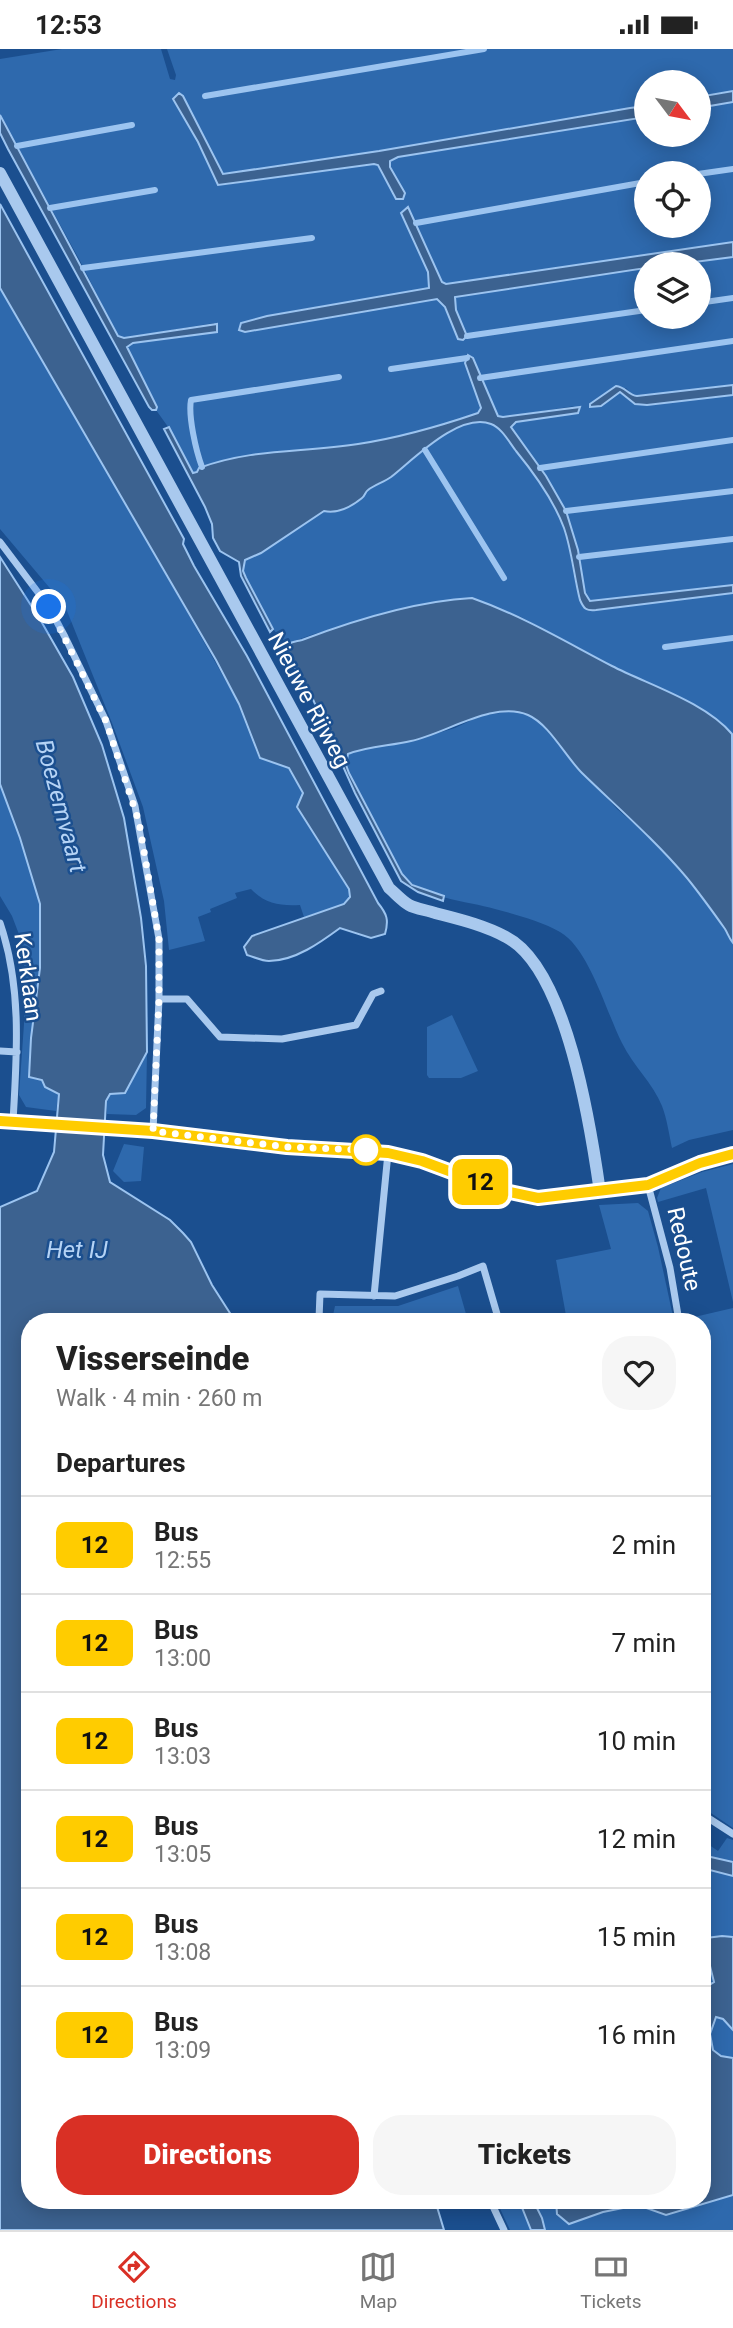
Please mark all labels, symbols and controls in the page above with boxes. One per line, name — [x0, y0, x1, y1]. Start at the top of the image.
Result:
text: 12:53 — [35, 10, 102, 40]
north arrow — [634, 70, 710, 147]
map controls — [634, 70, 711, 329]
button: locate — [634, 161, 711, 238]
button: layers — [634, 252, 711, 329]
your location — [31, 589, 66, 624]
street label: Nieuwe Rijweg — [262, 628, 356, 772]
water label: Boezemvaart — [30, 736, 92, 876]
street label: Kerklaan — [8, 931, 48, 1023]
unlabelled marker — [351, 1135, 381, 1165]
line badge: 12 — [448, 1159, 512, 1205]
text: 12 — [466, 1168, 494, 1196]
street label: Redoute — [661, 1205, 707, 1293]
water label: Het IJ — [46, 1236, 108, 1264]
button: heart — [602, 1336, 676, 1410]
text: Visserseinde — [56, 1339, 249, 1378]
text: Walk · 4 min · 260 m — [56, 1385, 262, 1412]
text: Departures — [56, 1448, 186, 1478]
text: Bus — [154, 1517, 199, 1547]
text: 2 min — [611, 1530, 676, 1560]
text: 12 — [81, 1531, 108, 1559]
text: 12:55 — [154, 1547, 211, 1574]
text: Bus — [154, 1615, 199, 1645]
text: 7 min — [611, 1628, 676, 1658]
text: 12 — [81, 1629, 108, 1657]
text: 13:00 — [154, 1645, 211, 1672]
text: Bus — [154, 1713, 199, 1743]
text: 10 min — [597, 1726, 676, 1756]
text: 12 — [81, 1727, 108, 1755]
text: 13:03 — [154, 1743, 211, 1770]
text: Bus — [154, 1811, 199, 1841]
text: 12 min — [597, 1824, 676, 1854]
text: 12 — [81, 1825, 108, 1853]
text: 13:05 — [154, 1841, 211, 1868]
text: Bus — [154, 1909, 199, 1939]
text: 15 min — [597, 1922, 676, 1952]
text: 12 — [81, 1923, 108, 1951]
text: 13:08 — [154, 1939, 211, 1966]
text: Bus — [154, 2007, 199, 2037]
text: 16 min — [597, 2020, 676, 2050]
text: 12 — [81, 2021, 108, 2049]
text: 13:09 — [154, 2037, 211, 2064]
button: Directions — [56, 2115, 359, 2195]
button: Tickets — [373, 2115, 676, 2195]
tab: Directions — [91, 2248, 177, 2313]
tab: Map — [359, 2248, 397, 2313]
tab: Tickets — [580, 2248, 642, 2313]

